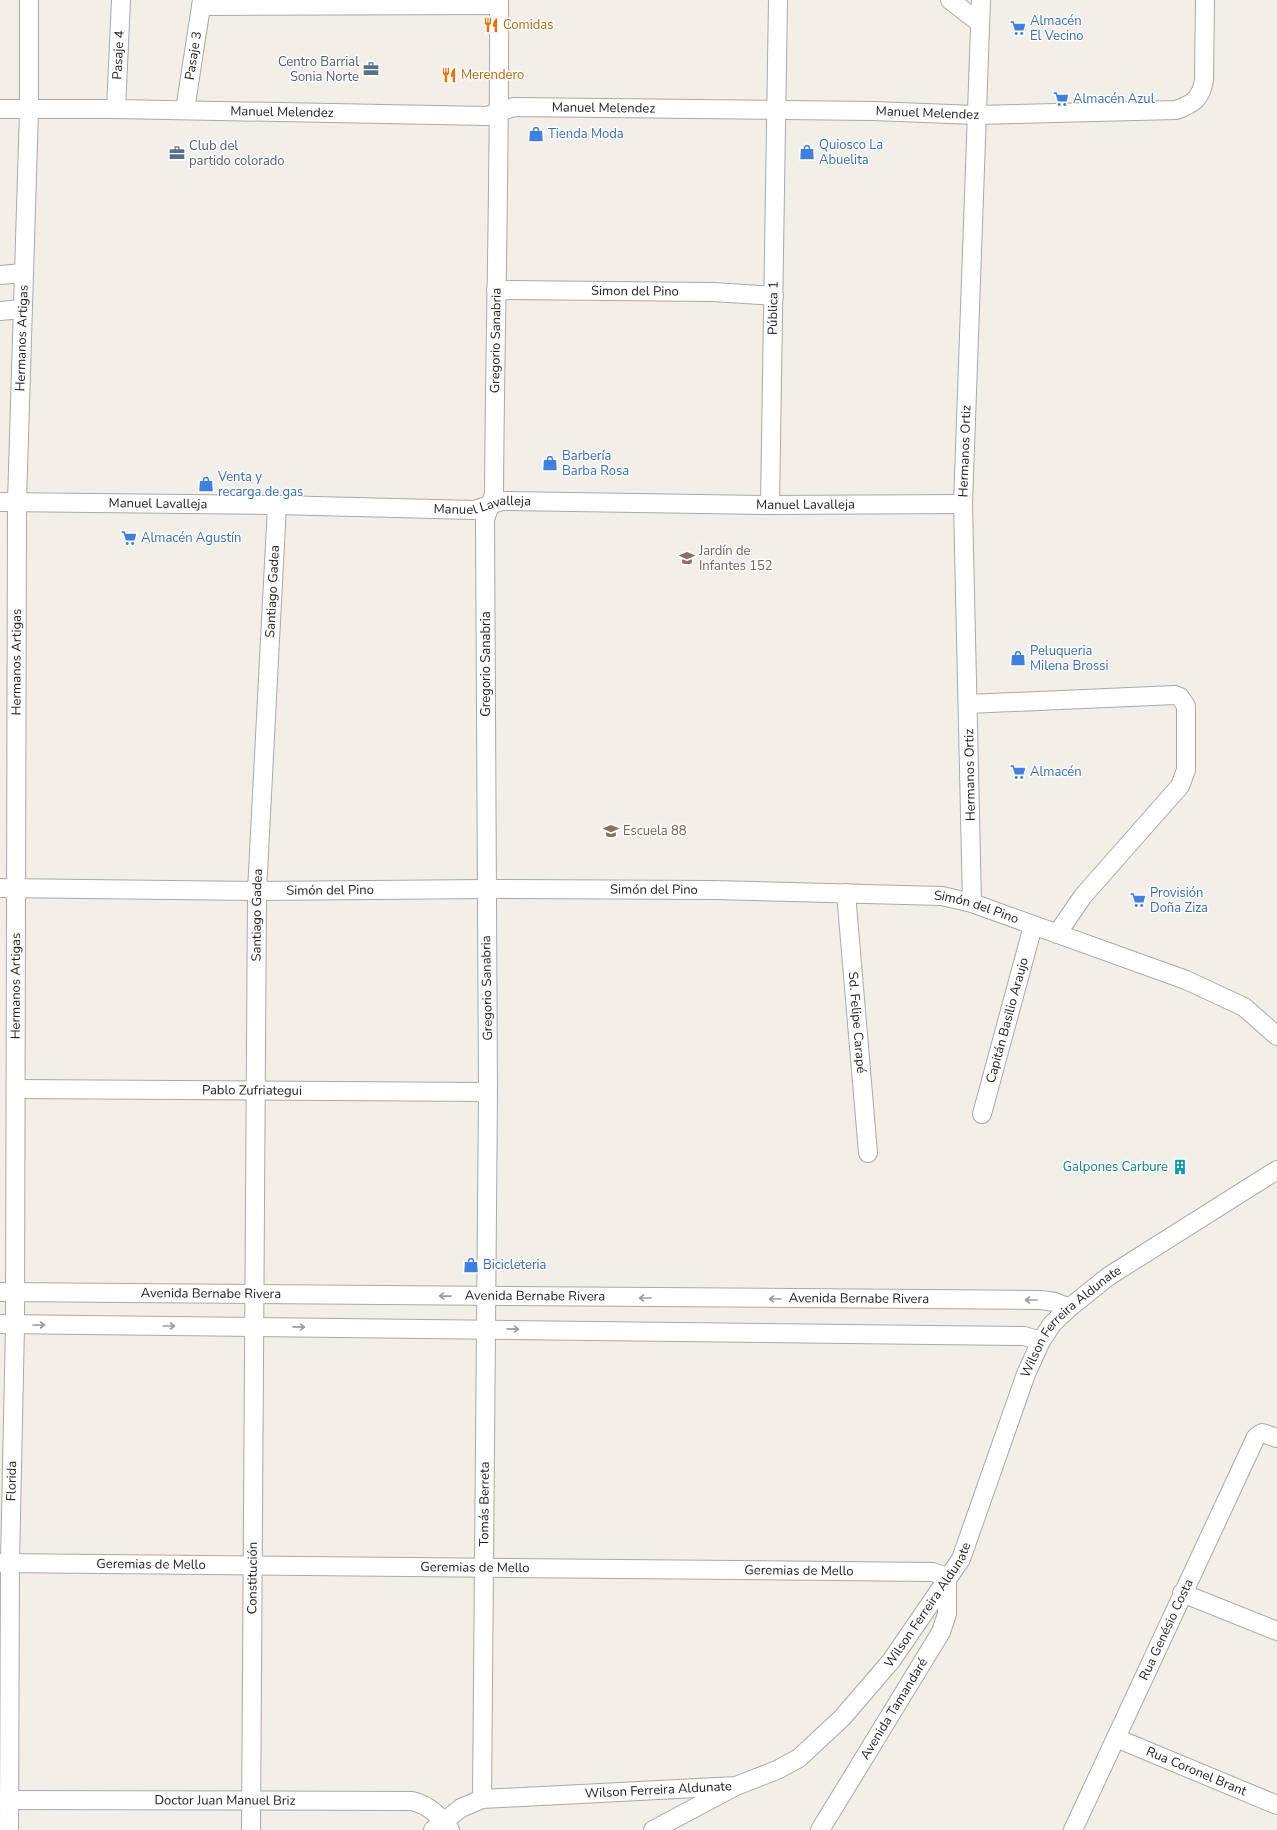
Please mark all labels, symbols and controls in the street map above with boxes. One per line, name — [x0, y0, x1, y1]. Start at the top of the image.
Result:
place label: Almacén El Vecino — [1030, 12, 1084, 45]
restaurant icon: Comidas — [482, 16, 500, 34]
place label: Comidas — [503, 16, 553, 34]
supermarket icon: Almacén El Vecino — [1009, 19, 1027, 37]
street label: Pasaje 4 — [108, 30, 129, 80]
street label: Pasaje 3 — [181, 30, 206, 81]
place label: Centro Barrial Sonia Norte — [278, 53, 359, 86]
office icon: Centro Barrial Sonia Norte — [362, 60, 380, 78]
restaurant icon: Merendero — [440, 66, 458, 84]
place label: Merendero — [461, 66, 524, 84]
supermarket icon: Almacén Azul — [1052, 90, 1070, 108]
place label: Almacén Azul — [1073, 90, 1155, 108]
street label: Manuel Melendez — [552, 98, 655, 118]
street label: Manuel Melendez — [230, 102, 334, 122]
street label: Manuel Melendez — [875, 102, 979, 124]
shop icon: Tienda Moda — [527, 125, 545, 143]
place label: Tienda Moda — [548, 125, 624, 143]
place label: Quiosco La Abuelita — [819, 136, 883, 169]
place label: Club del partido colorado — [189, 137, 285, 170]
shop icon: Quiosco La Abuelita — [798, 143, 816, 161]
office icon: Club del partido colorado — [168, 144, 186, 162]
street label: Pública 1 — [764, 281, 783, 335]
street label: Simon del Pino — [591, 282, 679, 301]
street label: Hermanos Artigas — [11, 285, 33, 392]
street label: Gregorio Sanabria — [486, 288, 506, 393]
street label: Hermanos Ortiz — [954, 405, 976, 498]
place label: Barbería Barba Rosa — [562, 447, 629, 480]
shop icon: Barbería Barba Rosa — [541, 454, 559, 472]
place label: Venta y recarga de gas — [217, 468, 303, 501]
shop icon: Venta y recarga de gas — [197, 475, 215, 493]
street label: Manuel Lavalleja — [433, 492, 531, 519]
street label: Manuel Lavalleja — [109, 494, 207, 513]
street label: Manuel Lavalleja — [756, 496, 855, 514]
supermarket icon: Almacén Agustín — [120, 529, 138, 547]
place label: Almacén Agustín — [141, 529, 241, 547]
place label: Jardín de Infantes 152 — [698, 542, 773, 575]
street label: Santiago Gadea — [261, 545, 284, 638]
school or university icon: Jardín de Infantes 152 — [678, 549, 696, 567]
street label: Hermanos Artigas — [7, 609, 26, 715]
street label: Gregorio Sanabria — [477, 611, 495, 717]
place label: Peluqueria Milena Brossi — [1030, 642, 1109, 675]
shop icon: Peluqueria Milena Brossi — [1009, 649, 1027, 667]
street label: Hermanos Ortiz — [960, 729, 980, 821]
supermarket icon: Almacén — [1009, 763, 1027, 781]
place label: Almacén — [1030, 763, 1082, 781]
school or university icon: Escuela 88 — [602, 822, 620, 840]
place label: Escuela 88 — [623, 822, 687, 840]
street label: Santiago Gadea — [248, 868, 267, 961]
street label: Simón del Pino — [286, 881, 374, 900]
street label: Simón del Pino — [610, 881, 698, 899]
place label: Provisión Doña Ziza — [1150, 884, 1208, 917]
street label: Simón del Pino — [934, 887, 1021, 928]
supermarket icon: Provisión Doña Ziza — [1129, 891, 1147, 909]
street label: Hermanos Artigas — [7, 933, 25, 1039]
street label: Gregorio Sanabria — [477, 935, 497, 1041]
street label: Capitán Basilio Araujo — [982, 956, 1033, 1085]
street label: Sd. Felipe Carapé — [844, 971, 870, 1074]
street label: Pablo Zufriategui — [202, 1081, 302, 1100]
place label: Galpones Carbure — [1063, 1158, 1168, 1176]
building icon: Galpones Carbure — [1171, 1158, 1189, 1176]
shop icon: Bicicleteria — [462, 1256, 480, 1274]
place label: Bicicleteria — [483, 1256, 547, 1274]
street label: Wilson Ferreira Aldunate — [1017, 1261, 1125, 1381]
street label: Avenida Bernabe Rivera — [141, 1284, 281, 1303]
street label: Avenida Bernabe Rivera — [465, 1287, 605, 1306]
street label: Avenida Bernabe Rivera — [789, 1289, 929, 1308]
one-way arrow — [439, 1292, 452, 1300]
one-way arrow — [639, 1294, 652, 1302]
one-way arrow — [769, 1295, 782, 1303]
one-way arrow — [1025, 1296, 1038, 1304]
one-way arrow — [32, 1321, 45, 1329]
one-way arrow — [162, 1322, 175, 1330]
one-way arrow — [292, 1323, 305, 1331]
one-way arrow — [506, 1325, 519, 1333]
street label: Florida — [2, 1461, 21, 1501]
street label: Tomás Berreta — [475, 1461, 494, 1547]
street label: Wilson Ferreira Aldunate — [880, 1540, 975, 1671]
street label: Constitución — [243, 1542, 262, 1614]
street label: Geremias de Mello — [96, 1555, 206, 1574]
street label: Geremias de Mello — [420, 1558, 530, 1577]
street label: Geremias de Mello — [744, 1561, 854, 1580]
street label: Rua Genésio Costa — [1135, 1576, 1198, 1683]
street label: Avenida Tamandaré — [856, 1655, 932, 1763]
street label: Rua Coronel Brant — [1143, 1742, 1250, 1801]
street label: Wilson Ferreira Aldunate — [584, 1777, 732, 1803]
street label: Doctor Juan Manuel Briz — [154, 1791, 296, 1810]

